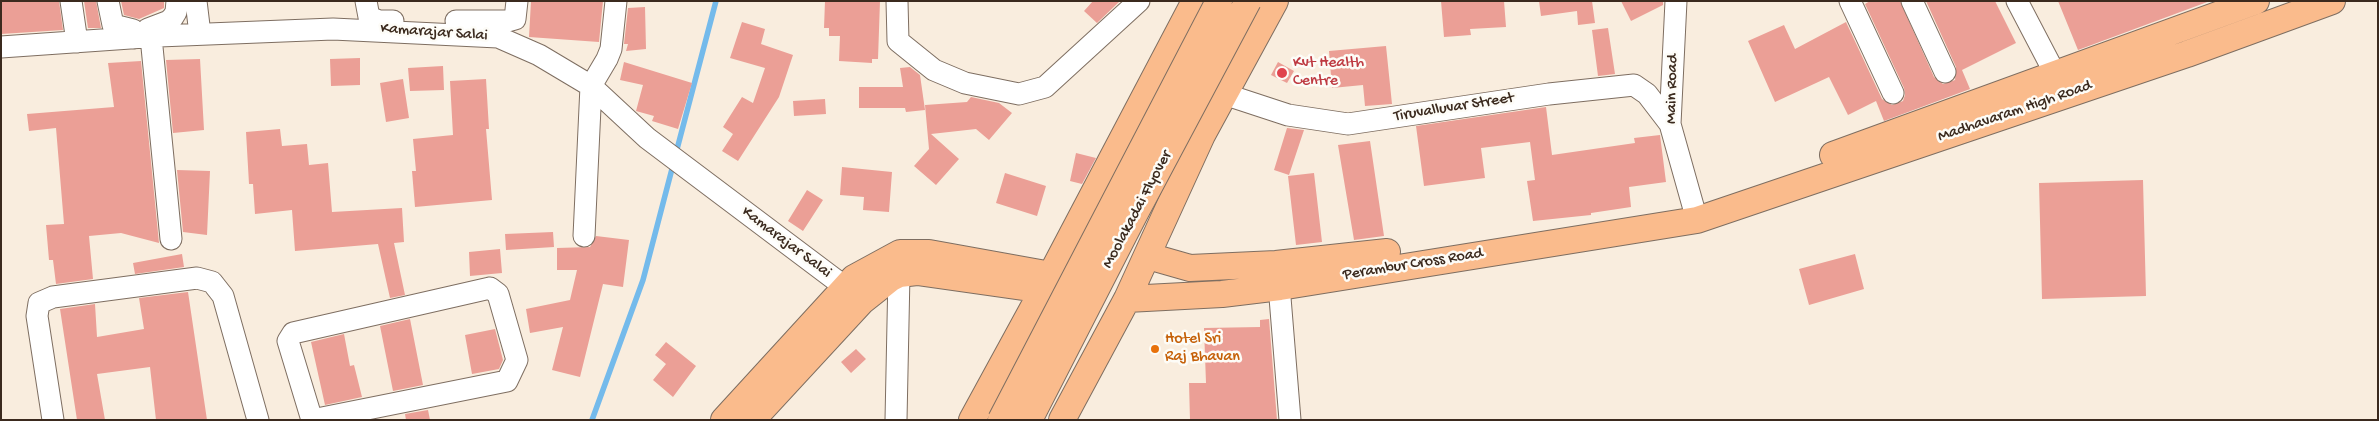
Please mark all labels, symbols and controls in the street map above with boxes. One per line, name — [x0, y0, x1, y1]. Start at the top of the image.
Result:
street label: Kamarajar Salai — [380, 20, 488, 46]
place label: Kvt Health Centre — [1293, 54, 1364, 92]
street label: Main Road — [1663, 54, 1683, 124]
marker: Kvt Health Centre — [1275, 66, 1289, 80]
street label: Madhavaram High Road — [1936, 77, 2094, 147]
street label: Tiruvalluvar Street — [1393, 89, 1515, 127]
street label: Moolakadai Flyover — [1099, 148, 1177, 272]
street label: Kamarajar Salai — [737, 203, 835, 283]
street label: Perambur Cross Road — [1342, 244, 1484, 286]
place label: Hotel Sri Raj Bhavan — [1165, 330, 1240, 368]
marker: Hotel Sri Raj Bhavan — [1149, 343, 1161, 355]

